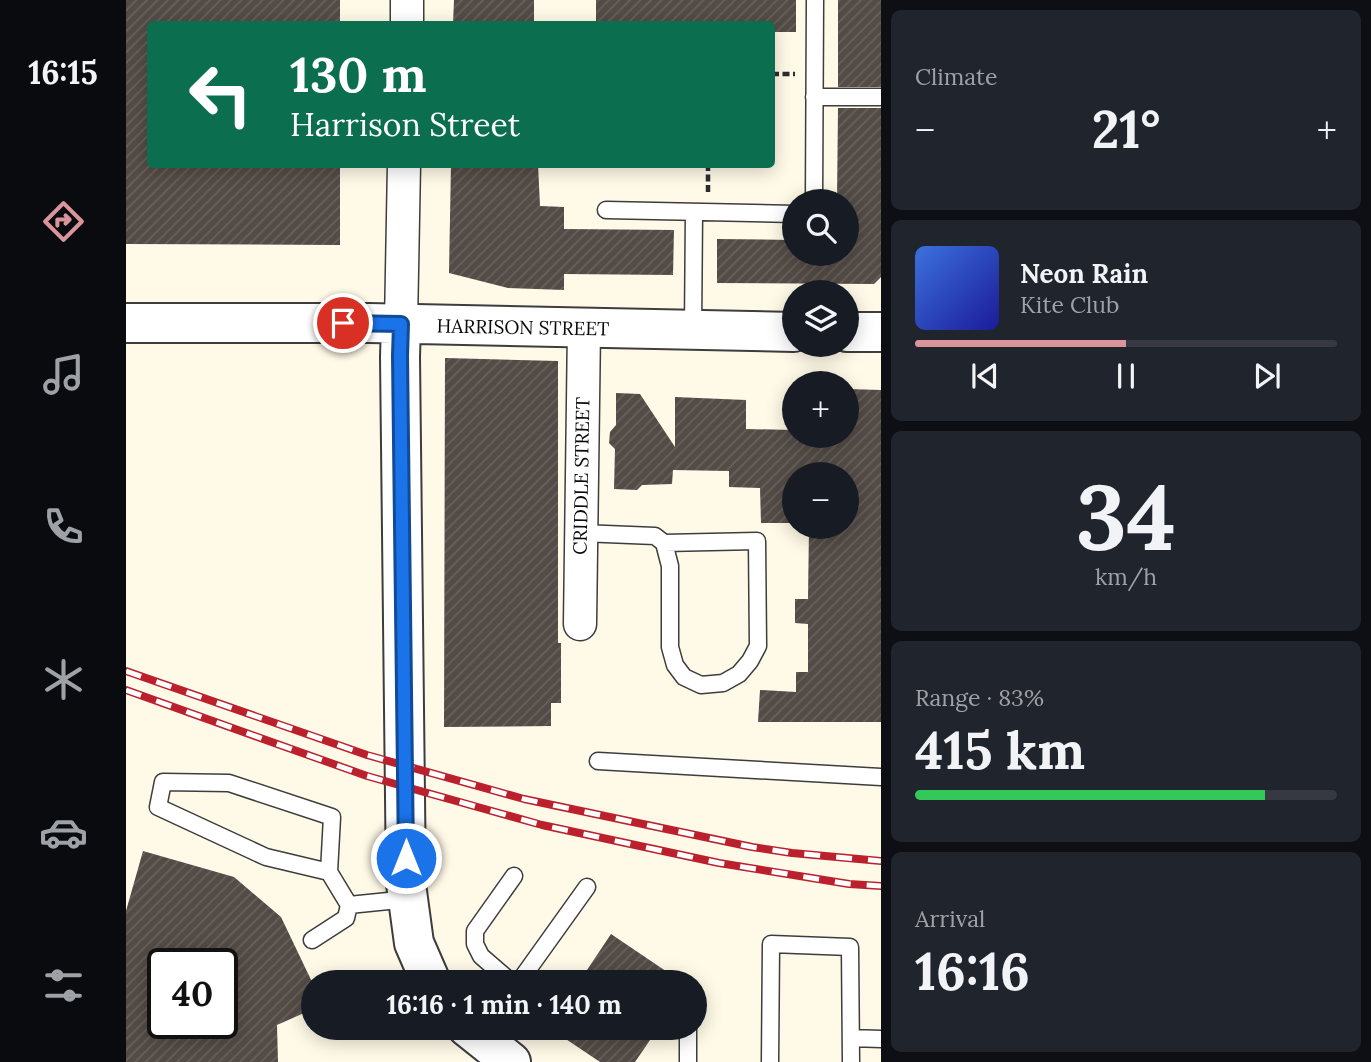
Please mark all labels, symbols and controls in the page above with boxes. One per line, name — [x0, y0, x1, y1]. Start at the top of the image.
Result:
text: 130 m — [290, 43, 426, 105]
icon: left — [175, 49, 266, 140]
text: 16:15 — [28, 52, 98, 93]
text: Climate — [915, 62, 997, 91]
text: 21° — [1092, 96, 1160, 162]
text: Harrison Street — [290, 104, 520, 145]
text: − — [915, 106, 935, 154]
text: + — [1317, 106, 1337, 154]
map controls — [782, 189, 859, 539]
button: search — [782, 189, 859, 266]
icon: directions — [39, 197, 88, 246]
text: Neon Rain — [1020, 257, 1148, 290]
button: layers — [782, 280, 859, 357]
text: Kite Club — [1020, 290, 1119, 319]
pin — [313, 293, 373, 353]
icon: arrive — [324, 304, 362, 342]
street label: HARRISON STREET — [436, 313, 610, 341]
icon: music — [39, 350, 88, 399]
icon: previous — [966, 357, 1004, 395]
icon: pause — [1107, 357, 1145, 395]
icon: next — [1248, 357, 1286, 395]
button: + — [782, 371, 859, 448]
street label: CRIDDLE STREET — [568, 397, 594, 555]
text: 34 — [1076, 458, 1176, 575]
button: − — [782, 462, 859, 539]
icon: phone — [39, 502, 88, 551]
text: km/h — [1095, 562, 1157, 591]
icon: climate — [39, 655, 88, 704]
text: Range · 83% — [915, 683, 1044, 712]
text: 415 km — [915, 717, 1085, 783]
icon: car — [39, 808, 88, 857]
position arrow — [369, 821, 443, 895]
text: Arrival — [915, 904, 985, 933]
text: 16:16 — [915, 938, 1030, 1004]
speed limit sign: 40 — [147, 948, 238, 1039]
icon: filters — [39, 961, 88, 1010]
text: 16:16 · 1 min · 140 m — [386, 988, 622, 1021]

